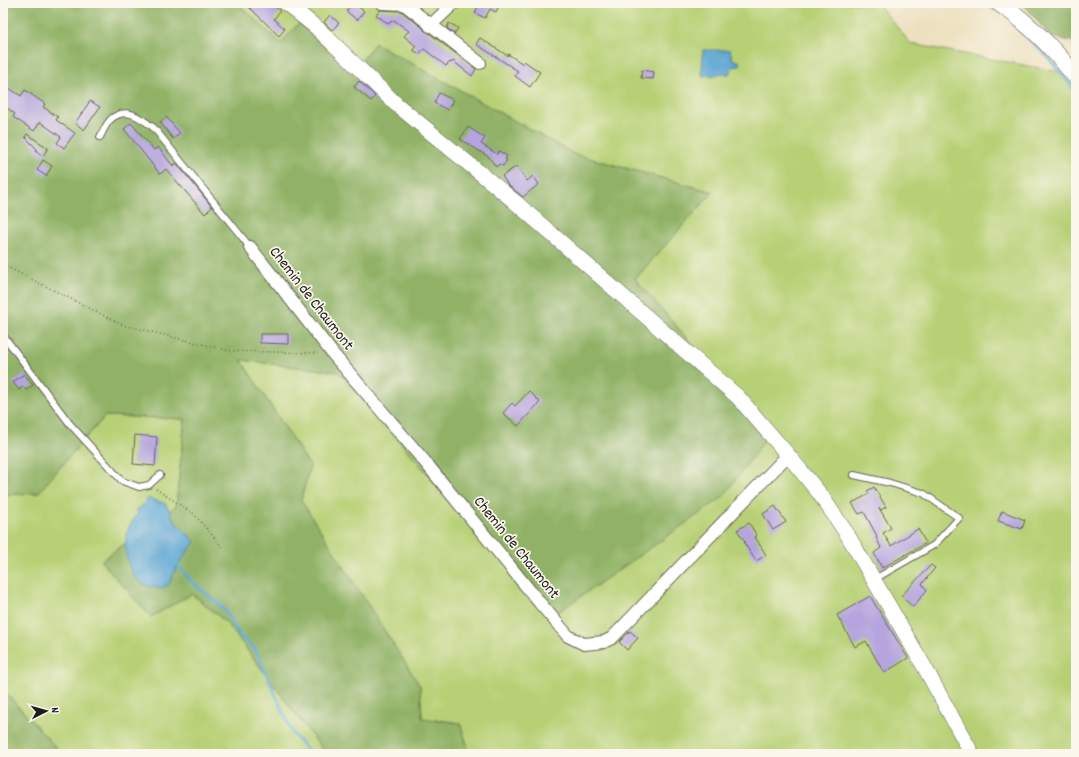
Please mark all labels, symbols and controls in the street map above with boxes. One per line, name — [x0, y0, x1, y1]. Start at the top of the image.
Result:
street label: Chemin de Chaumont — [263, 242, 359, 356]
street label: Chemin de Chaumont — [467, 492, 565, 604]
north arrow — [26, 691, 66, 731]
text: N — [46, 707, 62, 714]

